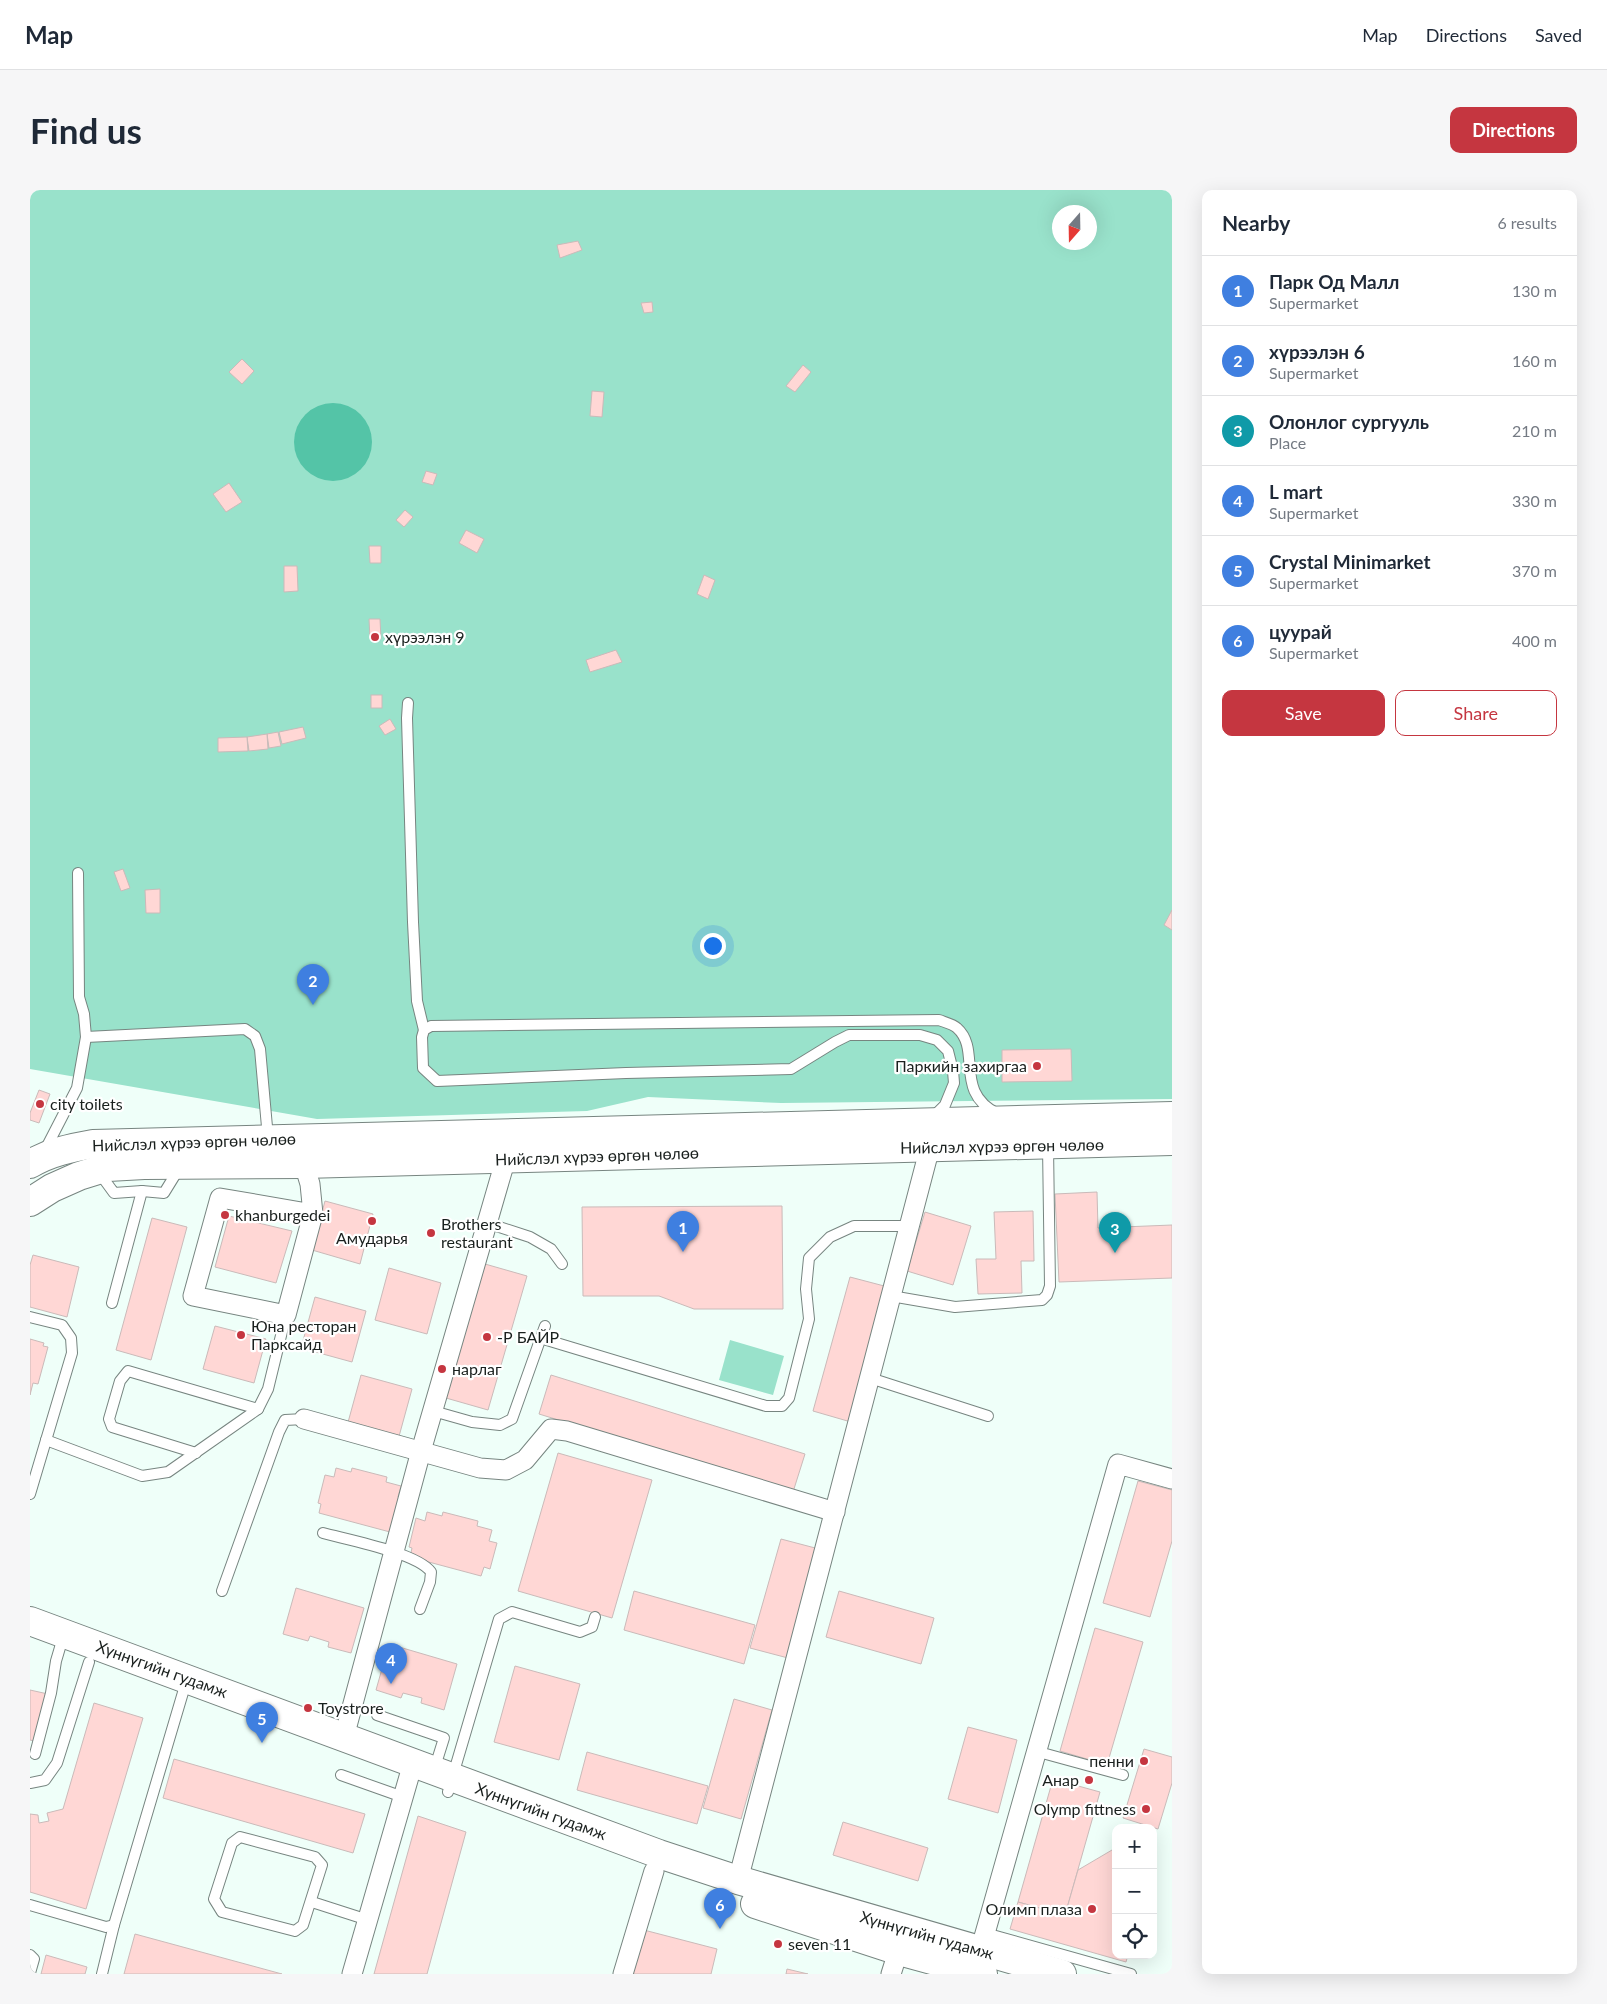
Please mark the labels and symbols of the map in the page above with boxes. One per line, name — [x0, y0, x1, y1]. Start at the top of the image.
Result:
north arrow — [1052, 205, 1097, 250]
place label: хүрээлэн 9 — [385, 627, 465, 646]
marker: хүрээлэн 9 — [369, 631, 381, 643]
your location — [700, 933, 726, 959]
pin: 2 — [297, 964, 329, 1005]
place label: Паркийн захиргаа — [895, 1056, 1027, 1075]
marker: Паркийн захиргаа — [1031, 1060, 1043, 1072]
place label: city toilets — [50, 1094, 123, 1113]
marker: city toilets — [34, 1098, 46, 1110]
street label: Нийслэл хүрээ өргөн чөлөө — [92, 1128, 296, 1155]
street label: Нийслэл хүрээ өргөн чөлөө — [900, 1134, 1104, 1157]
street label: Нийслэл хүрээ өргөн чөлөө — [495, 1142, 699, 1169]
place label: khanburgedei — [235, 1205, 330, 1224]
marker: khanburgedei — [219, 1209, 231, 1221]
pin: 1 — [667, 1211, 699, 1252]
pin: 3 — [1099, 1212, 1131, 1253]
place label: Brothers restaurant — [441, 1214, 513, 1251]
marker: Амударья — [366, 1215, 378, 1227]
marker: Brothers restaurant — [425, 1227, 437, 1239]
place label: Амударья — [336, 1228, 408, 1247]
place label: Юна ресторан Парксайд — [251, 1316, 356, 1353]
place label: -Р БАЙР — [497, 1327, 559, 1346]
marker: Юна ресторан Парксайд — [235, 1329, 247, 1341]
marker: -Р БАЙР — [481, 1331, 493, 1343]
place label: нарлаг — [452, 1359, 502, 1378]
marker: нарлаг — [436, 1363, 448, 1375]
street label: Хүннүгийн гудамж — [94, 1636, 231, 1701]
pin: 4 — [375, 1643, 407, 1684]
place label: Toystrore — [318, 1698, 384, 1717]
pin: 5 — [246, 1702, 278, 1743]
marker: Toystrore — [302, 1702, 314, 1714]
place label: пенни — [1089, 1751, 1134, 1770]
marker: пенни — [1138, 1755, 1150, 1767]
place label: Анар — [1042, 1770, 1079, 1789]
marker: Анар — [1083, 1774, 1095, 1786]
street label: Хүннүгийн гудамж — [473, 1778, 610, 1843]
place label: Olymp fittness — [1034, 1799, 1136, 1818]
marker: Olymp fittness — [1140, 1803, 1152, 1815]
pin: 6 — [704, 1888, 736, 1929]
place label: Олимп плаза — [985, 1899, 1082, 1918]
marker: Олимп плаза — [1086, 1903, 1098, 1915]
street label: Хүннүгийн гудамж — [858, 1906, 996, 1963]
place label: seven 11 — [788, 1934, 851, 1953]
marker: seven 11 — [772, 1938, 784, 1950]

